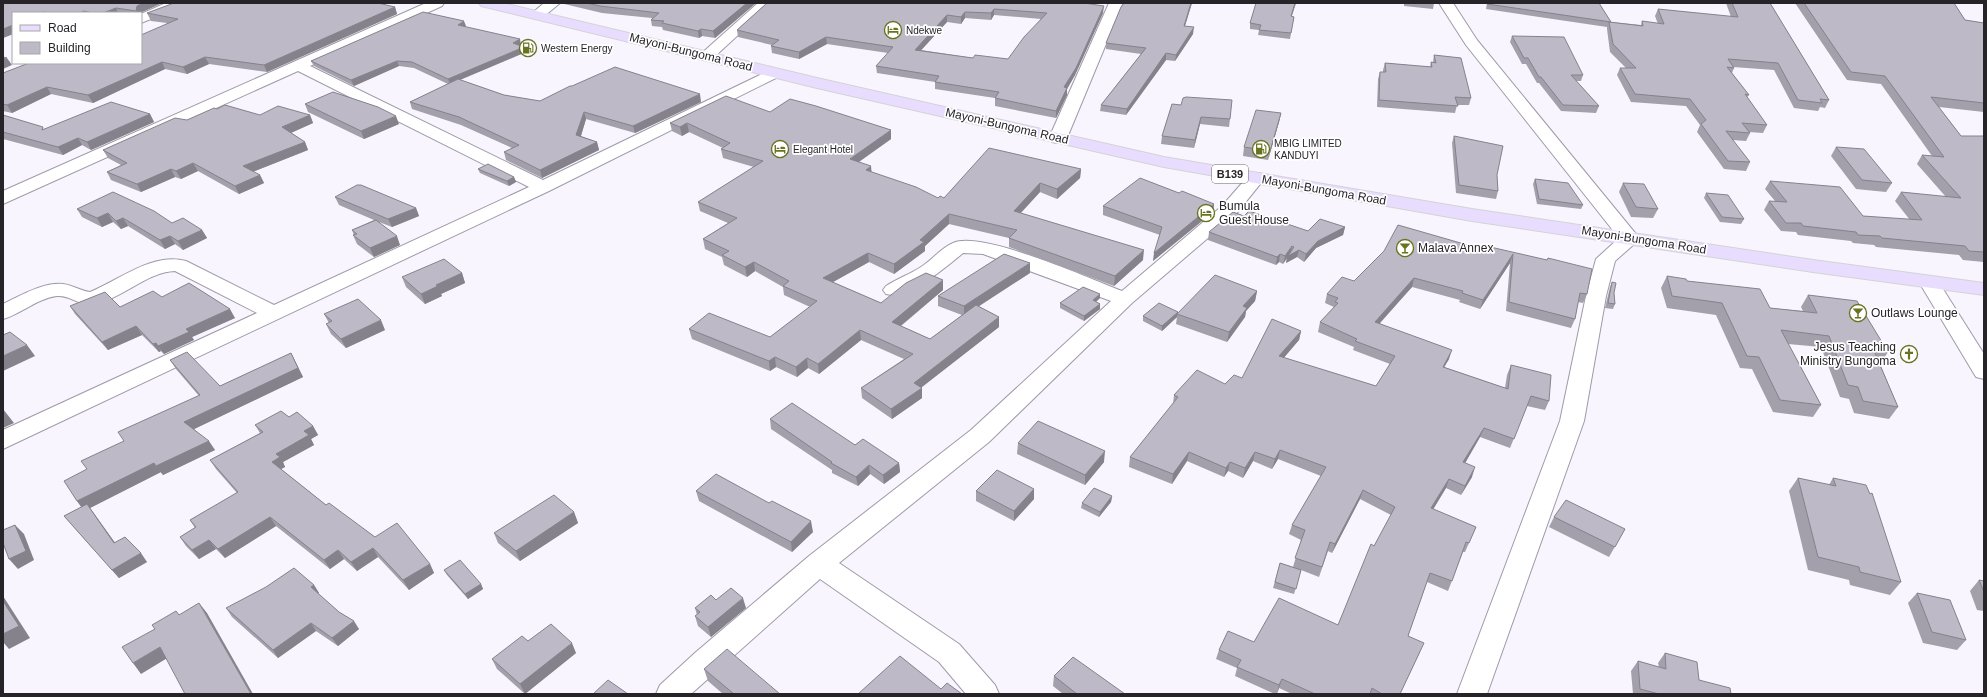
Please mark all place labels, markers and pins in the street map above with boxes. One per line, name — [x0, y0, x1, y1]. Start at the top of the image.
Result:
hotel icon: Ndekwe — [883, 20, 903, 40]
place label: Ndekwe — [906, 25, 943, 36]
fuel station icon: Western Energy — [518, 38, 538, 58]
place label: Western Energy — [541, 43, 613, 54]
place label: MBIG LIMITED KANDUYI — [1274, 138, 1342, 161]
hotel icon: Elegant Hotel — [770, 139, 790, 159]
fuel station icon: MBIG LIMITED KANDUYI — [1251, 139, 1271, 159]
place label: Elegant Hotel — [793, 144, 853, 155]
place label: Bumula Guest House — [1219, 199, 1289, 227]
hotel icon: Bumula Guest House — [1196, 203, 1216, 223]
bar icon: Malava Annex — [1395, 238, 1415, 258]
place label: Malava Annex — [1418, 241, 1493, 255]
bar icon: Outlaws Lounge — [1848, 303, 1868, 323]
place label: Outlaws Lounge — [1871, 306, 1958, 320]
place label: Jesus Teaching Ministry Bungoma — [1800, 340, 1896, 368]
church icon: Jesus Teaching Ministry Bungoma — [1899, 344, 1919, 364]

